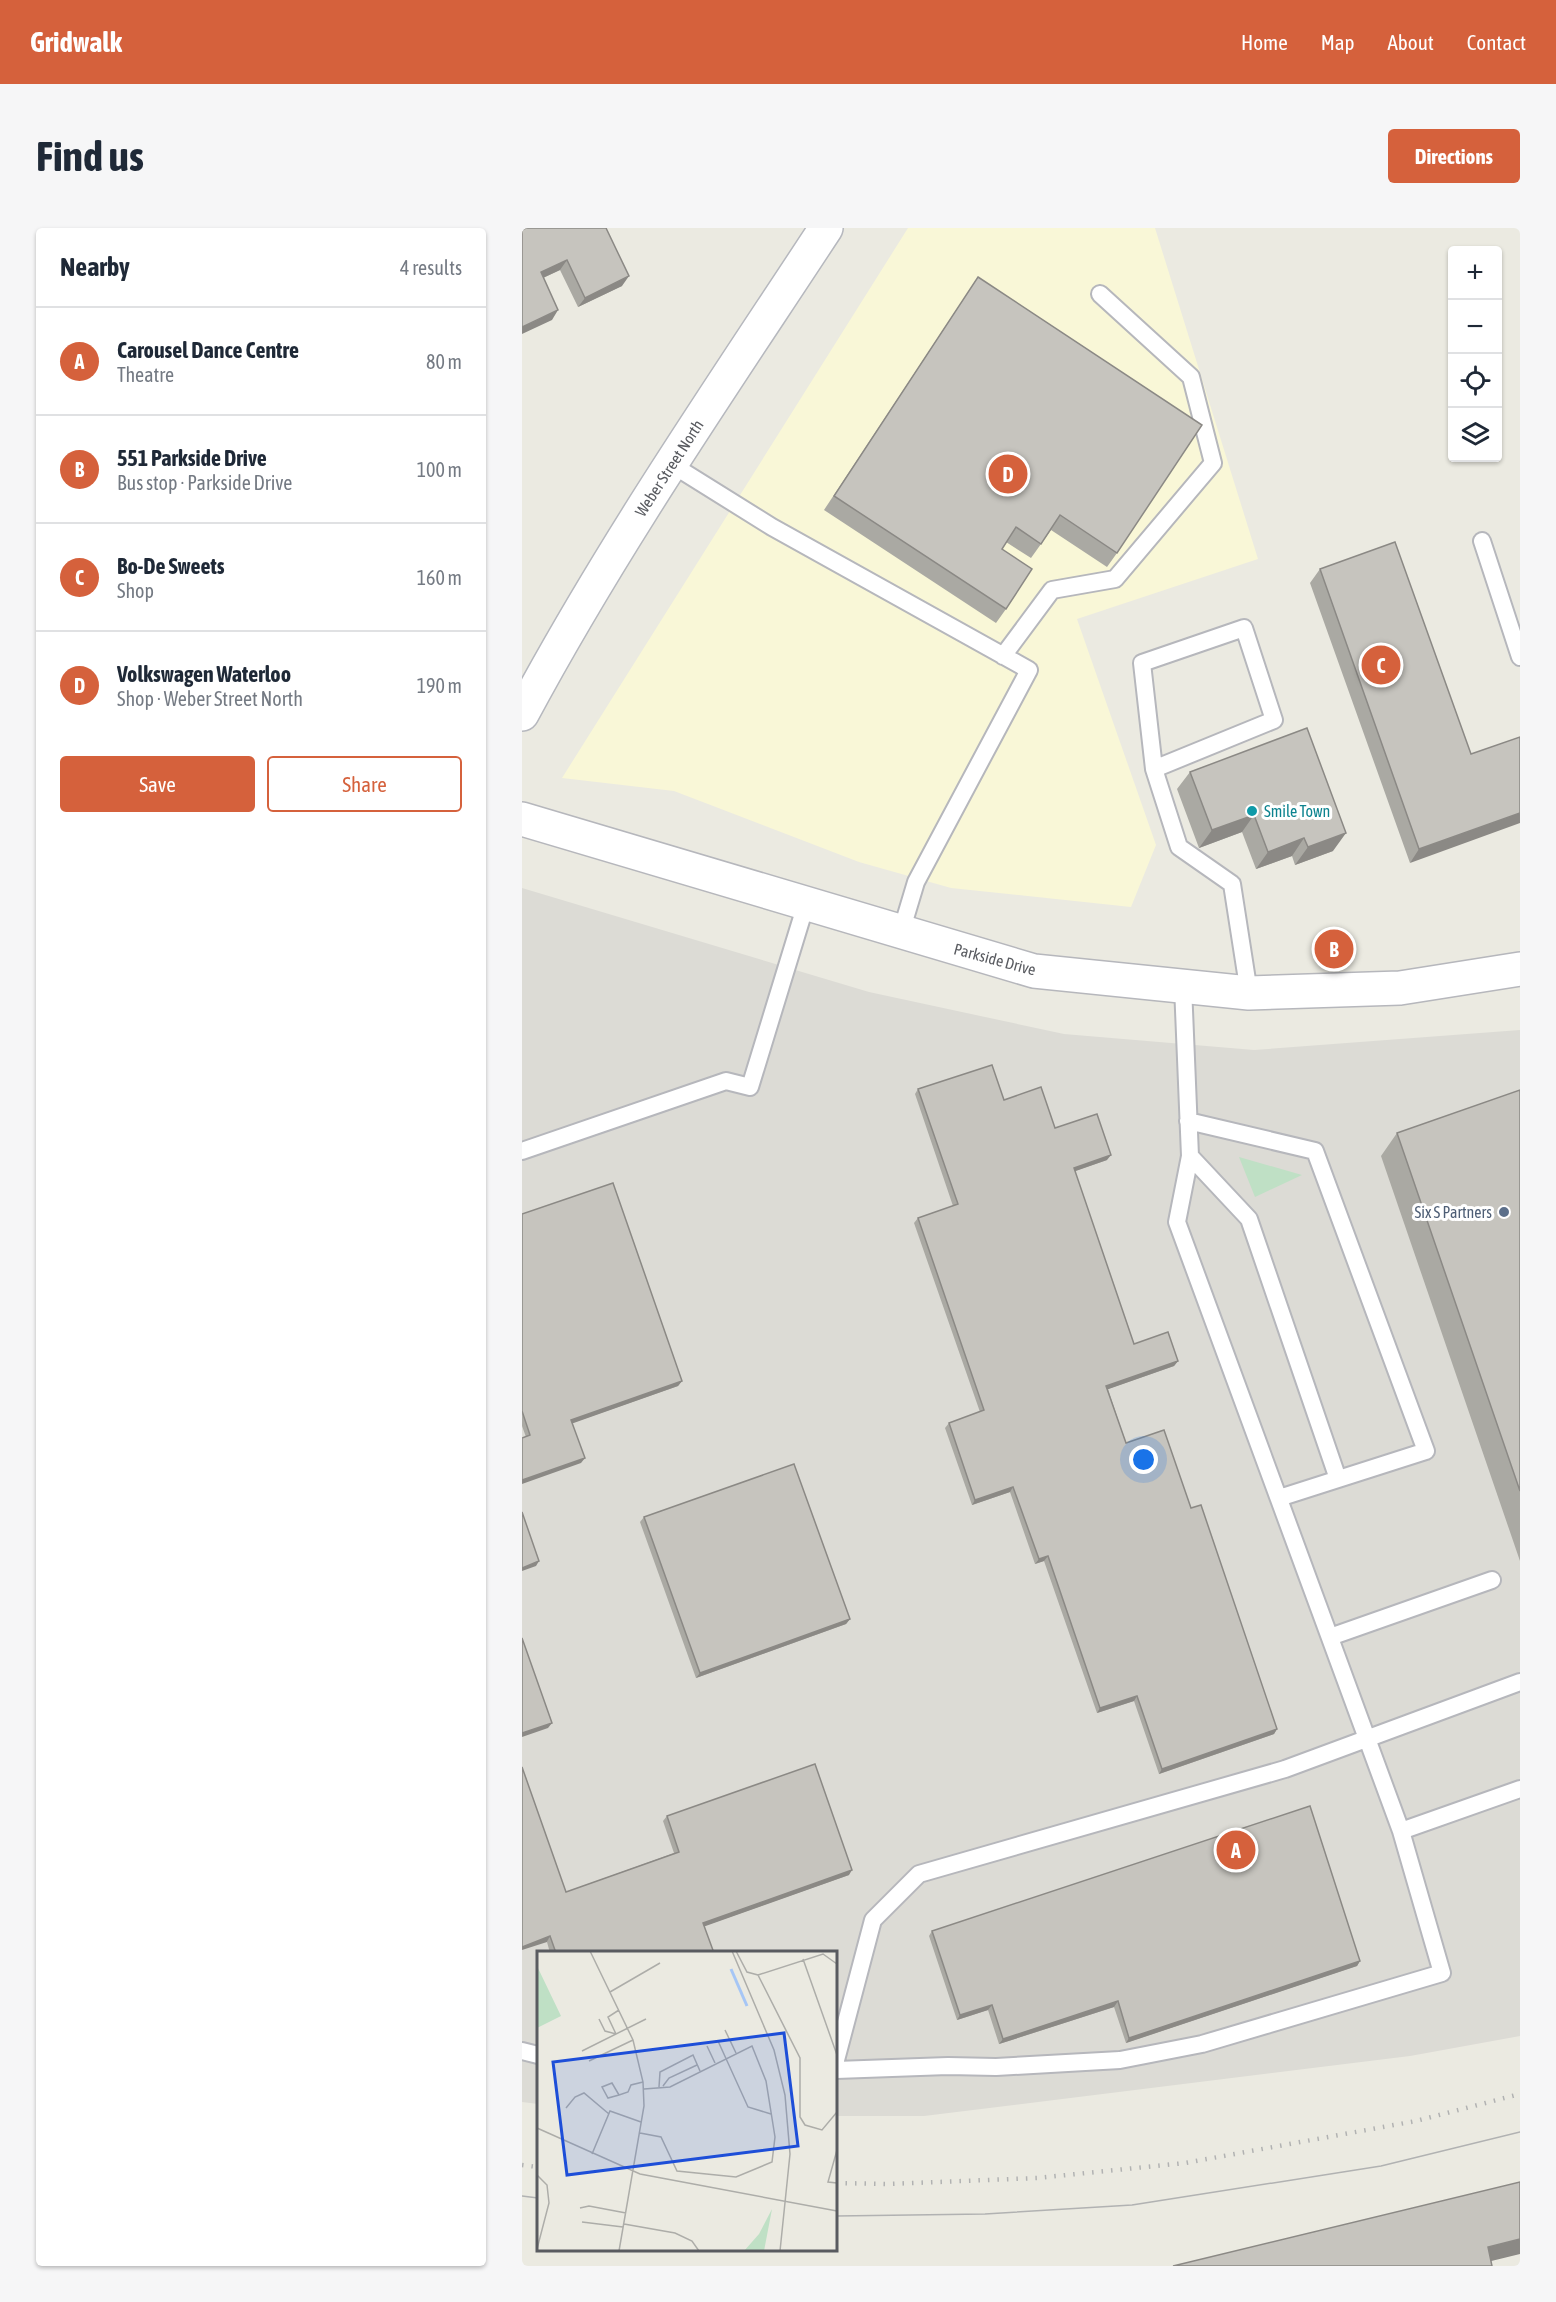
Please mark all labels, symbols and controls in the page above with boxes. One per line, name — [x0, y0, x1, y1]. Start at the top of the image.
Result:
text: Gridwalk — [30, 26, 122, 58]
text: Home — [1241, 30, 1288, 54]
text: Map — [1321, 30, 1355, 54]
text: About — [1388, 30, 1434, 54]
text: Contact — [1467, 30, 1526, 54]
button: Directions — [1388, 129, 1520, 183]
text: Find us — [36, 132, 144, 180]
map controls — [1448, 246, 1502, 462]
button: + — [1448, 246, 1502, 300]
text: Nearby — [60, 252, 130, 282]
text: 4 results — [400, 256, 462, 279]
button: − — [1448, 300, 1502, 354]
text: Carousel Dance Centre — [117, 337, 299, 363]
text: A — [75, 350, 84, 373]
text: 80 m — [426, 350, 462, 373]
button: locate — [1448, 354, 1502, 408]
text: Theatre — [117, 363, 174, 386]
button: layers — [1448, 408, 1502, 462]
street label: Weber Street North — [631, 416, 707, 520]
text: 551 Parkside Drive — [117, 445, 267, 471]
pin: D — [988, 452, 1028, 496]
text: B — [75, 458, 84, 481]
text: 100 m — [417, 458, 462, 481]
text: Bus stop · Parkside Drive — [117, 471, 292, 494]
text: Bo-De Sweets — [117, 553, 225, 579]
text: C — [75, 566, 84, 589]
text: 160 m — [417, 566, 462, 589]
text: Shop — [117, 579, 154, 602]
pin: C — [1362, 642, 1400, 688]
text: Volkswagen Waterloo — [117, 661, 291, 687]
text: D — [74, 674, 85, 697]
text: 190 m — [417, 674, 462, 697]
text: Shop · Weber Street North — [117, 687, 303, 710]
button: Save — [60, 756, 255, 812]
button: Share — [267, 756, 462, 812]
place label: Smile Town — [1264, 802, 1330, 820]
marker: Smile Town — [1245, 804, 1259, 818]
pin: B — [1314, 926, 1354, 972]
street label: Parkside Drive — [952, 939, 1038, 979]
place label: Six S Partners — [1415, 1203, 1492, 1221]
marker: Six S Partners — [1497, 1205, 1511, 1219]
your location — [1129, 1445, 1158, 1474]
pin: A — [1216, 1828, 1256, 1872]
inset map — [537, 1951, 837, 2251]

